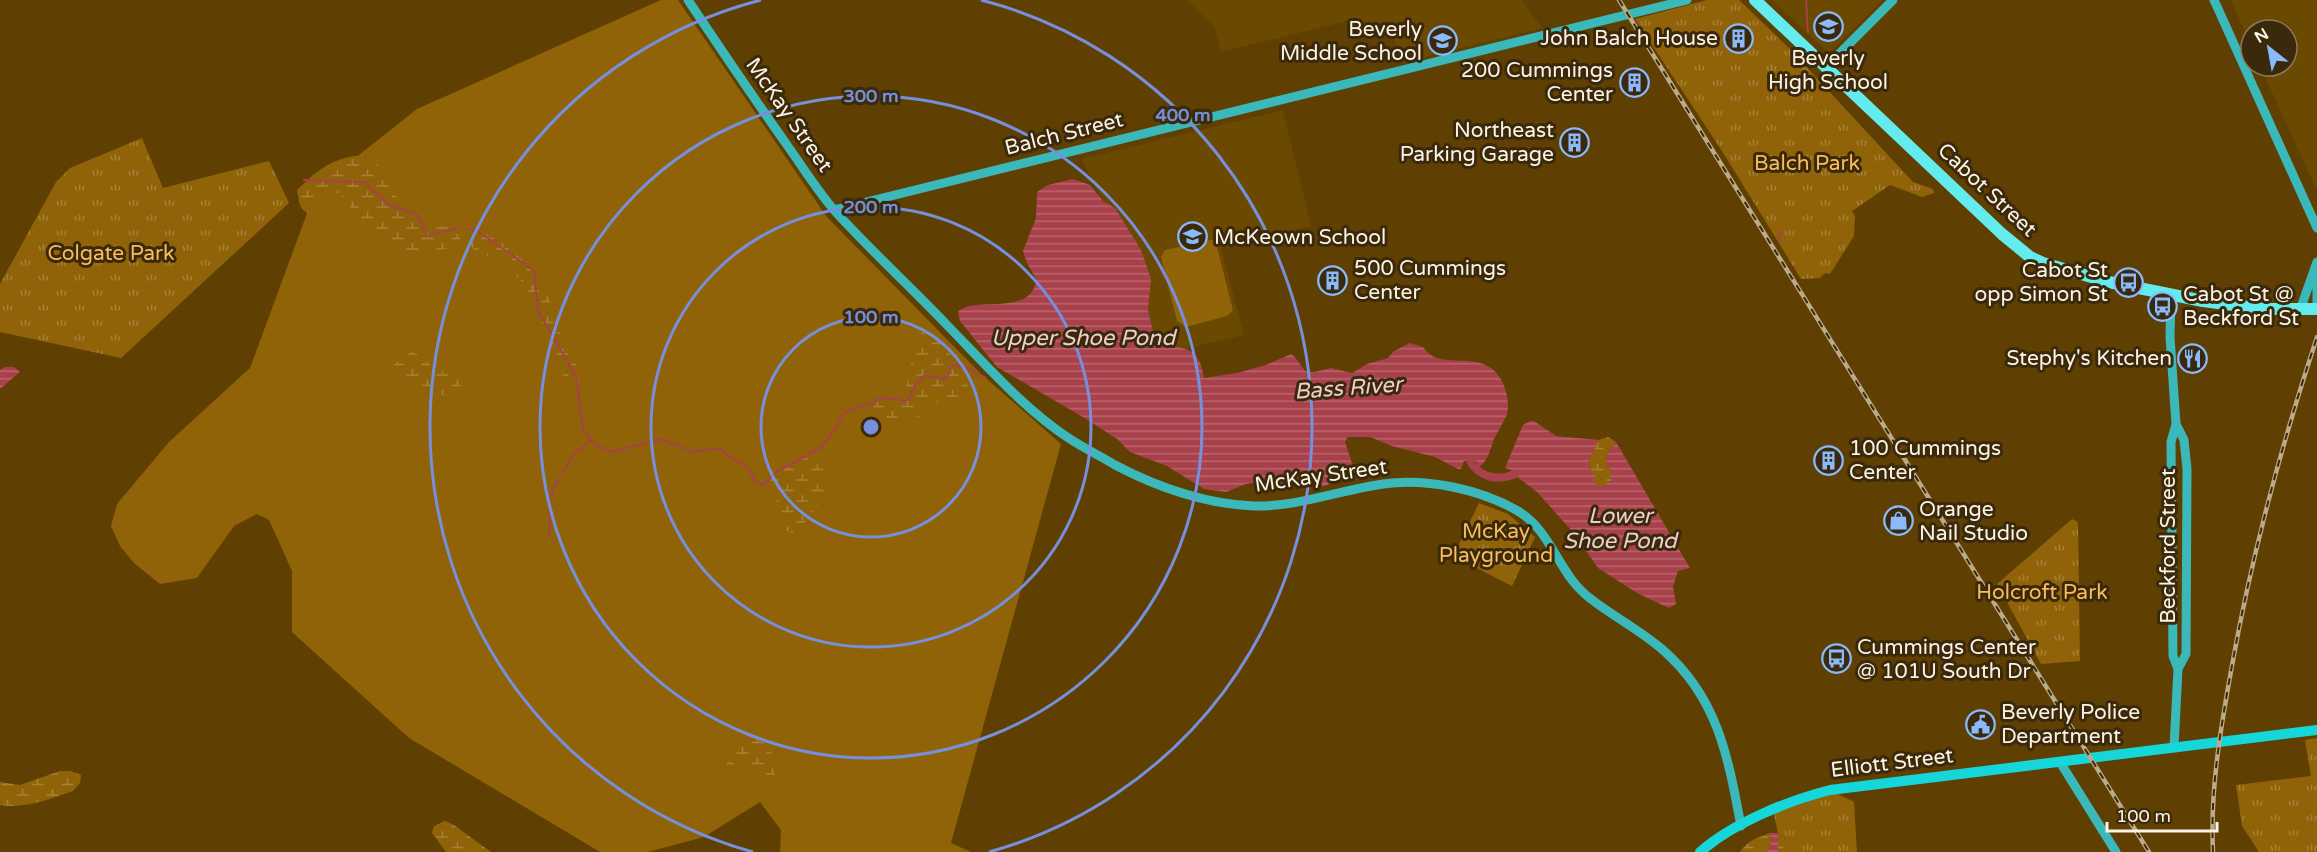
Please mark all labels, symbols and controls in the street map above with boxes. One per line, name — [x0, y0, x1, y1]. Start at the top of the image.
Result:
school or university icon: Beverly High School — [1812, 11, 1844, 43]
place label: Beverly Middle School — [1280, 17, 1422, 66]
north arrow — [2239, 18, 2299, 78]
building icon: John Balch House — [1723, 22, 1755, 54]
text: N — [2251, 24, 2272, 48]
school or university icon: Beverly Middle School — [1427, 25, 1459, 57]
place label: John Balch House — [1540, 26, 1718, 51]
place label: Beverly High School — [1768, 46, 1888, 95]
street label: McKay Street — [740, 53, 838, 177]
place label: 200 Cummings Center — [1461, 58, 1613, 107]
building icon: 200 Cummings Center — [1618, 66, 1650, 98]
text: 300 m — [843, 85, 899, 107]
text: 400 m — [1155, 104, 1211, 126]
street label: Balch Street — [1002, 107, 1126, 161]
place label: Northeast Parking Garage — [1400, 118, 1554, 167]
building icon: Northeast Parking Garage — [1559, 126, 1591, 158]
street label: Cabot Street — [1932, 138, 2042, 242]
park label: Balch Park — [1754, 151, 1860, 176]
text: 200 m — [843, 196, 899, 218]
school or university icon: McKeown School — [1177, 221, 1209, 253]
place label: McKeown School — [1214, 225, 1386, 250]
park label: Colgate Park — [47, 241, 175, 266]
place label: 500 Cummings Center — [1354, 256, 1506, 305]
place label: Cabot St opp Simon St — [1975, 258, 2108, 307]
building icon: 500 Cummings Center — [1317, 264, 1349, 296]
bus stop icon: Cabot St opp Simon St — [2113, 266, 2145, 298]
place label: Cabot St @ Beckford St — [2183, 282, 2299, 331]
bus stop icon: Cabot St @ Beckford St — [2146, 290, 2178, 322]
text: 100 m — [843, 306, 899, 328]
water label: Upper Shoe Pond — [991, 325, 1178, 351]
restaurant icon: Stephy's Kitchen — [2177, 342, 2209, 374]
place label: Stephy's Kitchen — [2007, 346, 2172, 371]
water label: Bass River — [1293, 371, 1405, 405]
centre of rings — [861, 417, 881, 437]
place label: 100 Cummings Center — [1849, 436, 2001, 485]
building icon: 100 Cummings Center — [1812, 444, 1844, 476]
street label: McKay Street — [1253, 454, 1389, 498]
street label: Beckford Street — [2156, 468, 2181, 624]
place label: Orange Nail Studio — [1919, 497, 2028, 546]
water label: Lower Shoe Pond — [1563, 503, 1680, 554]
shop icon: Orange Nail Studio — [1882, 505, 1914, 537]
park label: McKay Playground — [1439, 519, 1553, 568]
park label: Holcroft Park — [1976, 580, 2108, 605]
place label: Cummings Center @ 101U South Dr — [1857, 635, 2036, 684]
bus stop icon: Cummings Center @ 101U South Dr — [1820, 643, 1852, 675]
place label: Beverly Police Department — [2001, 700, 2140, 749]
public building icon: Beverly Police Department — [1964, 708, 1996, 740]
street label: Elliott Street — [1829, 743, 1955, 783]
scale bar — [2107, 795, 2216, 833]
text: 100 m — [2116, 805, 2171, 827]

